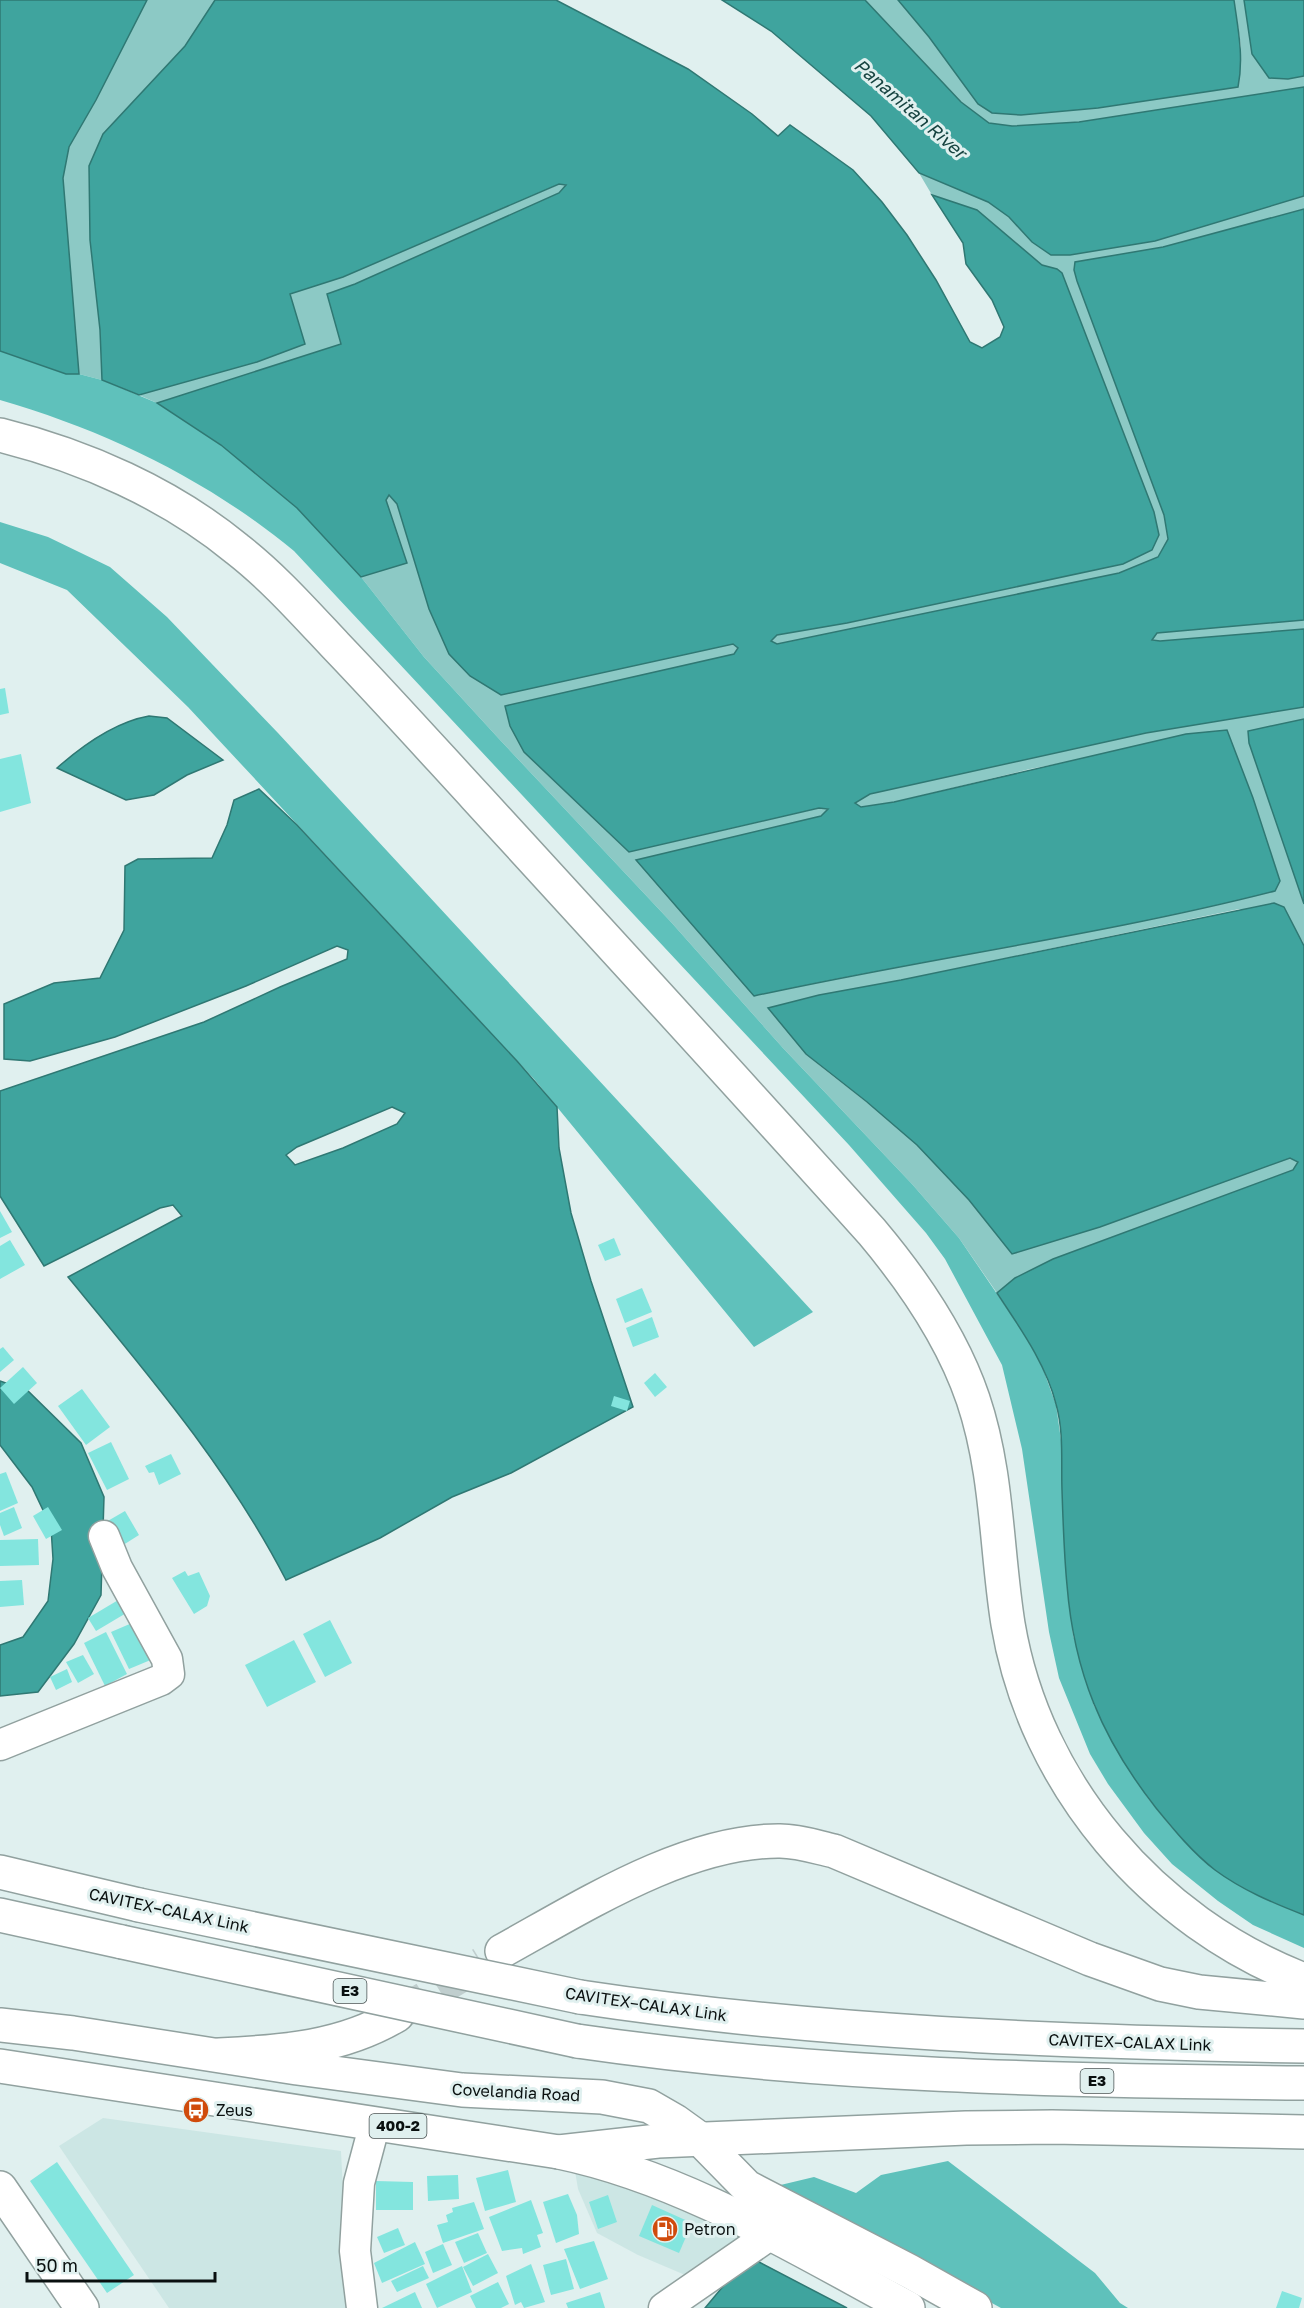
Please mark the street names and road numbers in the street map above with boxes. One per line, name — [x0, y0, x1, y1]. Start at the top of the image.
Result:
street label: CAVITEX–CALAX Link — [87, 1883, 251, 1937]
road number: E3 — [334, 1979, 366, 2003]
street label: CAVITEX–CALAX Link — [564, 1983, 728, 2025]
street label: CAVITEX–CALAX Link — [1048, 2029, 1212, 2055]
road number: E3 — [1080, 2069, 1114, 2093]
street label: Covelandia Road — [451, 2079, 581, 2105]
road number: 400-2 — [370, 2114, 426, 2138]

